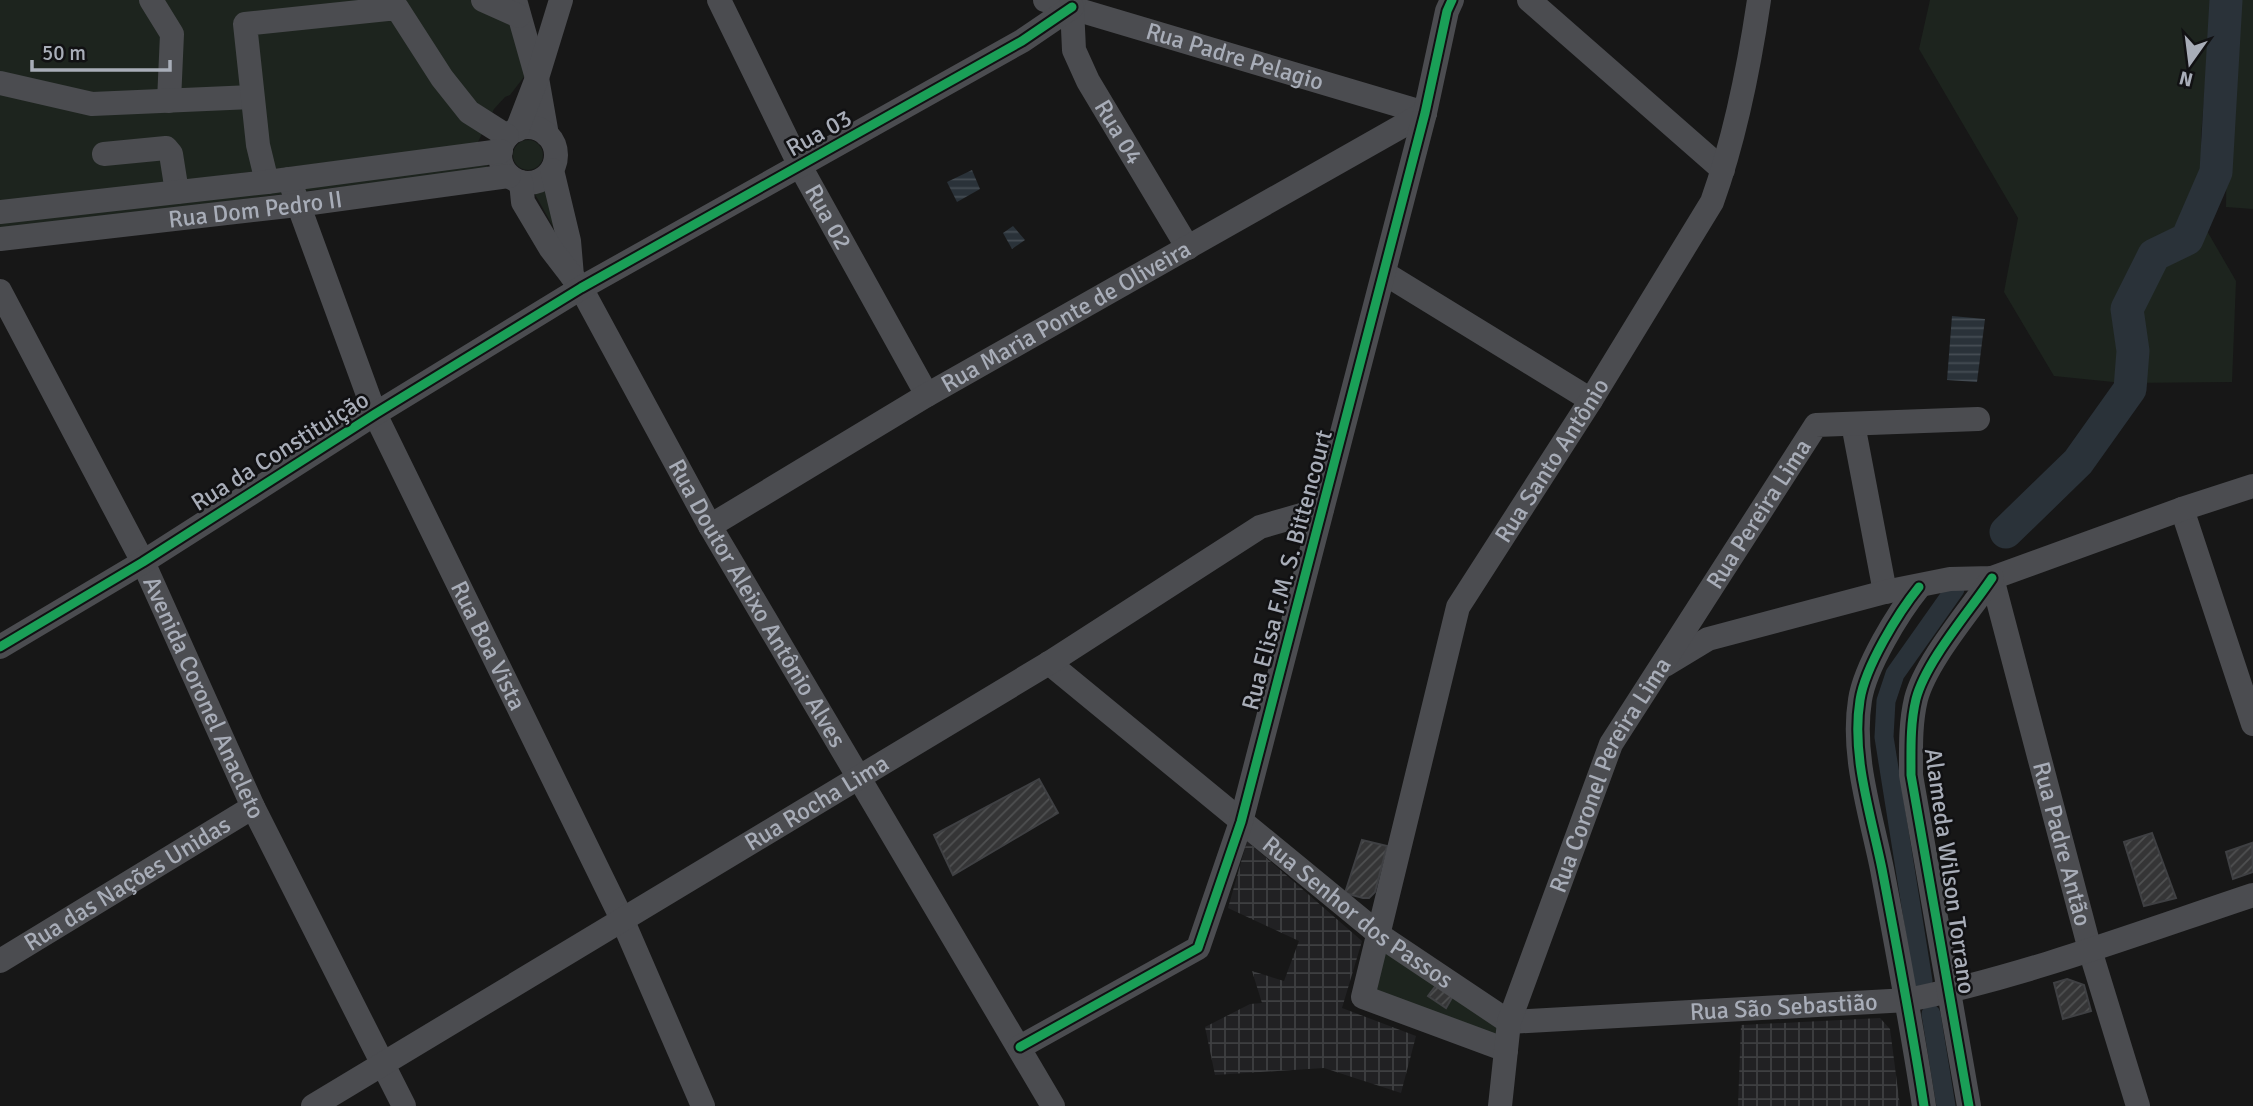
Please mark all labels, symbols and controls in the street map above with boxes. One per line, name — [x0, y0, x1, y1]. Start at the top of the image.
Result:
street label: Rua Padre Pelagio — [1142, 16, 1327, 97]
scale bar — [32, 28, 170, 72]
north arrow — [2155, 28, 2225, 98]
text: 50 m — [42, 40, 86, 66]
text: N — [2177, 65, 2195, 92]
street label: Rua 04 — [1088, 94, 1150, 170]
street label: Rua 03 — [781, 103, 857, 163]
street label: Rua 02 — [798, 179, 858, 255]
street label: Rua Dom Pedro II — [167, 184, 344, 235]
street label: Rua Maria Ponte de Oliveira — [936, 234, 1196, 399]
street label: Rua Santo Antônio — [1488, 373, 1616, 548]
street label: Rua da Constituição — [186, 384, 374, 518]
street label: Rua Elisa F.M. S. Bittencourt — [1235, 427, 1339, 713]
street label: Rua Pereira Lima — [1700, 433, 1818, 595]
street label: Rua Doutor Aleixo Antônio Alves — [662, 454, 853, 753]
street label: Avenida Coronel Anacleto — [136, 572, 271, 824]
street label: Rua Boa Vista — [444, 576, 533, 715]
street label: Rua Coronel Pereira Lima — [1543, 652, 1678, 897]
street label: Alameda Wilson Torrano — [1918, 746, 1982, 996]
street label: Rua Rocha Lima — [739, 748, 894, 858]
street label: Rua Padre Antão — [2026, 758, 2098, 929]
street label: Rua das Nações Unidas — [19, 809, 236, 958]
street label: Rua Senhor dos Passos — [1256, 829, 1459, 995]
street label: Rua São Sebastião — [1689, 987, 1878, 1027]

